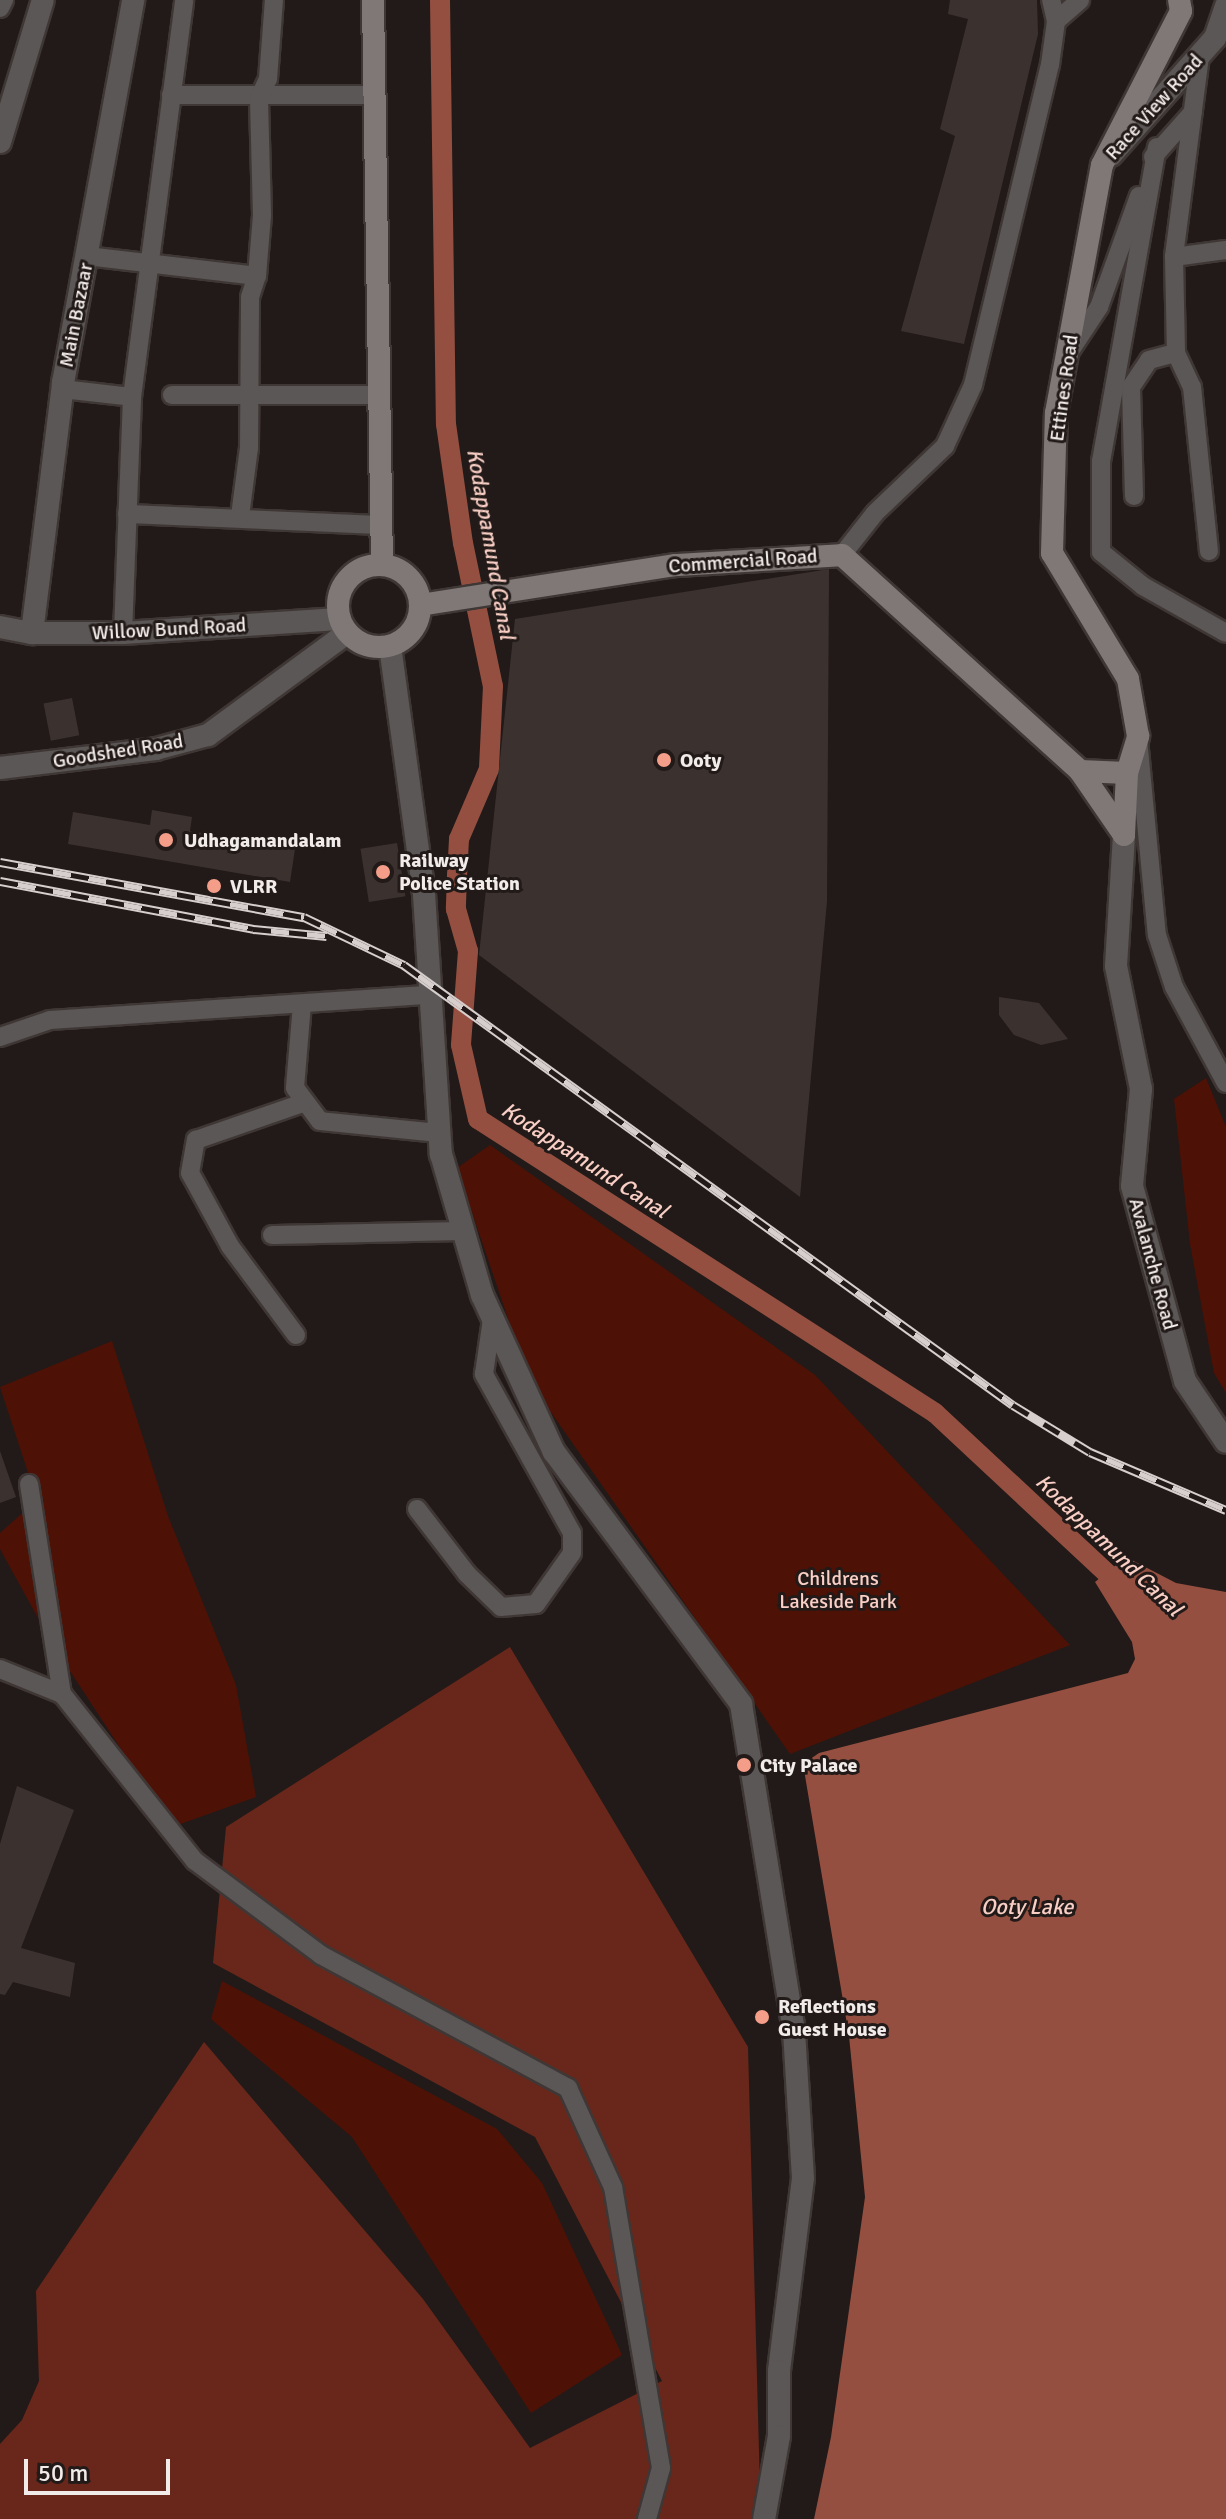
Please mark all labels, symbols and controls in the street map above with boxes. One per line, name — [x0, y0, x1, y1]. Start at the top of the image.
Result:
street label: Race View Road — [1100, 49, 1208, 165]
street label: Main Bazaar — [54, 261, 98, 369]
street label: Ettines Road — [1045, 333, 1083, 443]
water label: Kodappamund Canal — [461, 446, 521, 642]
street label: Commercial Road — [668, 544, 818, 578]
street label: Willow Bund Road — [91, 613, 247, 645]
street label: Goodshed Road — [51, 729, 185, 773]
place label: Ooty — [680, 748, 721, 772]
marker: Ooty — [655, 751, 673, 769]
place label: Udhagamandalam — [184, 828, 341, 852]
marker: Udhagamandalam — [155, 829, 177, 851]
place label: Railway Police Station — [399, 848, 520, 895]
marker: Railway Police Station — [374, 863, 392, 881]
place label: VLRR — [230, 874, 277, 898]
marker: VLRR — [205, 877, 223, 895]
water label: Kodappamund Canal — [497, 1096, 673, 1224]
street label: Avalanche Road — [1124, 1195, 1182, 1333]
water label: Kodappamund Canal — [1030, 1468, 1188, 1622]
park label: Childrens Lakeside Park — [779, 1567, 897, 1614]
place label: City Palace — [760, 1753, 857, 1777]
marker: City Palace — [735, 1756, 753, 1774]
water label: Ooty Lake — [981, 1894, 1073, 1920]
place label: Reflections Guest House — [778, 1994, 887, 2041]
marker: Reflections Guest House — [753, 2008, 771, 2026]
scale bar — [28, 2443, 174, 2493]
text: 50 m — [38, 2458, 88, 2488]

